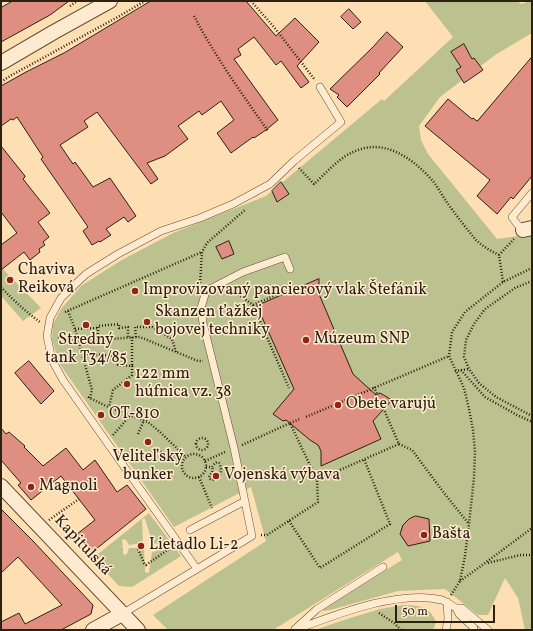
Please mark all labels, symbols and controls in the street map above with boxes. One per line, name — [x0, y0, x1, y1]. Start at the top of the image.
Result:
place label: Chaviva Reiková — [18, 261, 75, 299]
marker: Chaviva Reiková — [5, 275, 15, 285]
place label: Improvizovaný pancierový vlak Štefánik — [143, 281, 427, 301]
marker: Improvizovaný pancierový vlak Štefánik — [130, 286, 140, 296]
place label: Skanzen ťažkej bojovej techniky — [155, 303, 270, 341]
marker: Skanzen ťažkej bojovej techniky — [142, 317, 152, 327]
marker: Stredný tank T34/85 — [81, 320, 91, 330]
place label: Múzeum SNP — [314, 330, 410, 350]
place label: Stredný tank T34/85 — [45, 331, 127, 369]
marker: Múzeum SNP — [301, 335, 311, 345]
place label: 122 mm húfnica vz. 38 — [135, 365, 231, 403]
marker: 122 mm húfnica vz. 38 — [122, 379, 132, 389]
place label: Obete varujú — [346, 395, 436, 415]
marker: Obete varujú — [333, 400, 343, 410]
place label: OT-810 — [109, 405, 159, 425]
marker: OT-810 — [96, 410, 106, 420]
marker: Veliteľský bunker — [143, 437, 153, 447]
place label: Veliteľský bunker — [113, 448, 183, 486]
place label: Vojenská výbava — [224, 466, 340, 486]
marker: Vojenská výbava — [211, 471, 221, 481]
place label: Magnoli — [39, 477, 98, 497]
marker: Magnoli — [26, 482, 36, 492]
street label: Kapitulská — [49, 512, 115, 580]
place label: Bašta — [432, 525, 470, 545]
marker: Bašta — [419, 530, 429, 540]
place label: Lietadlo Li-2 — [149, 536, 239, 556]
marker: Lietadlo Li-2 — [136, 541, 146, 551]
scale bar — [397, 597, 497, 623]
text: 50 m — [402, 604, 428, 620]

